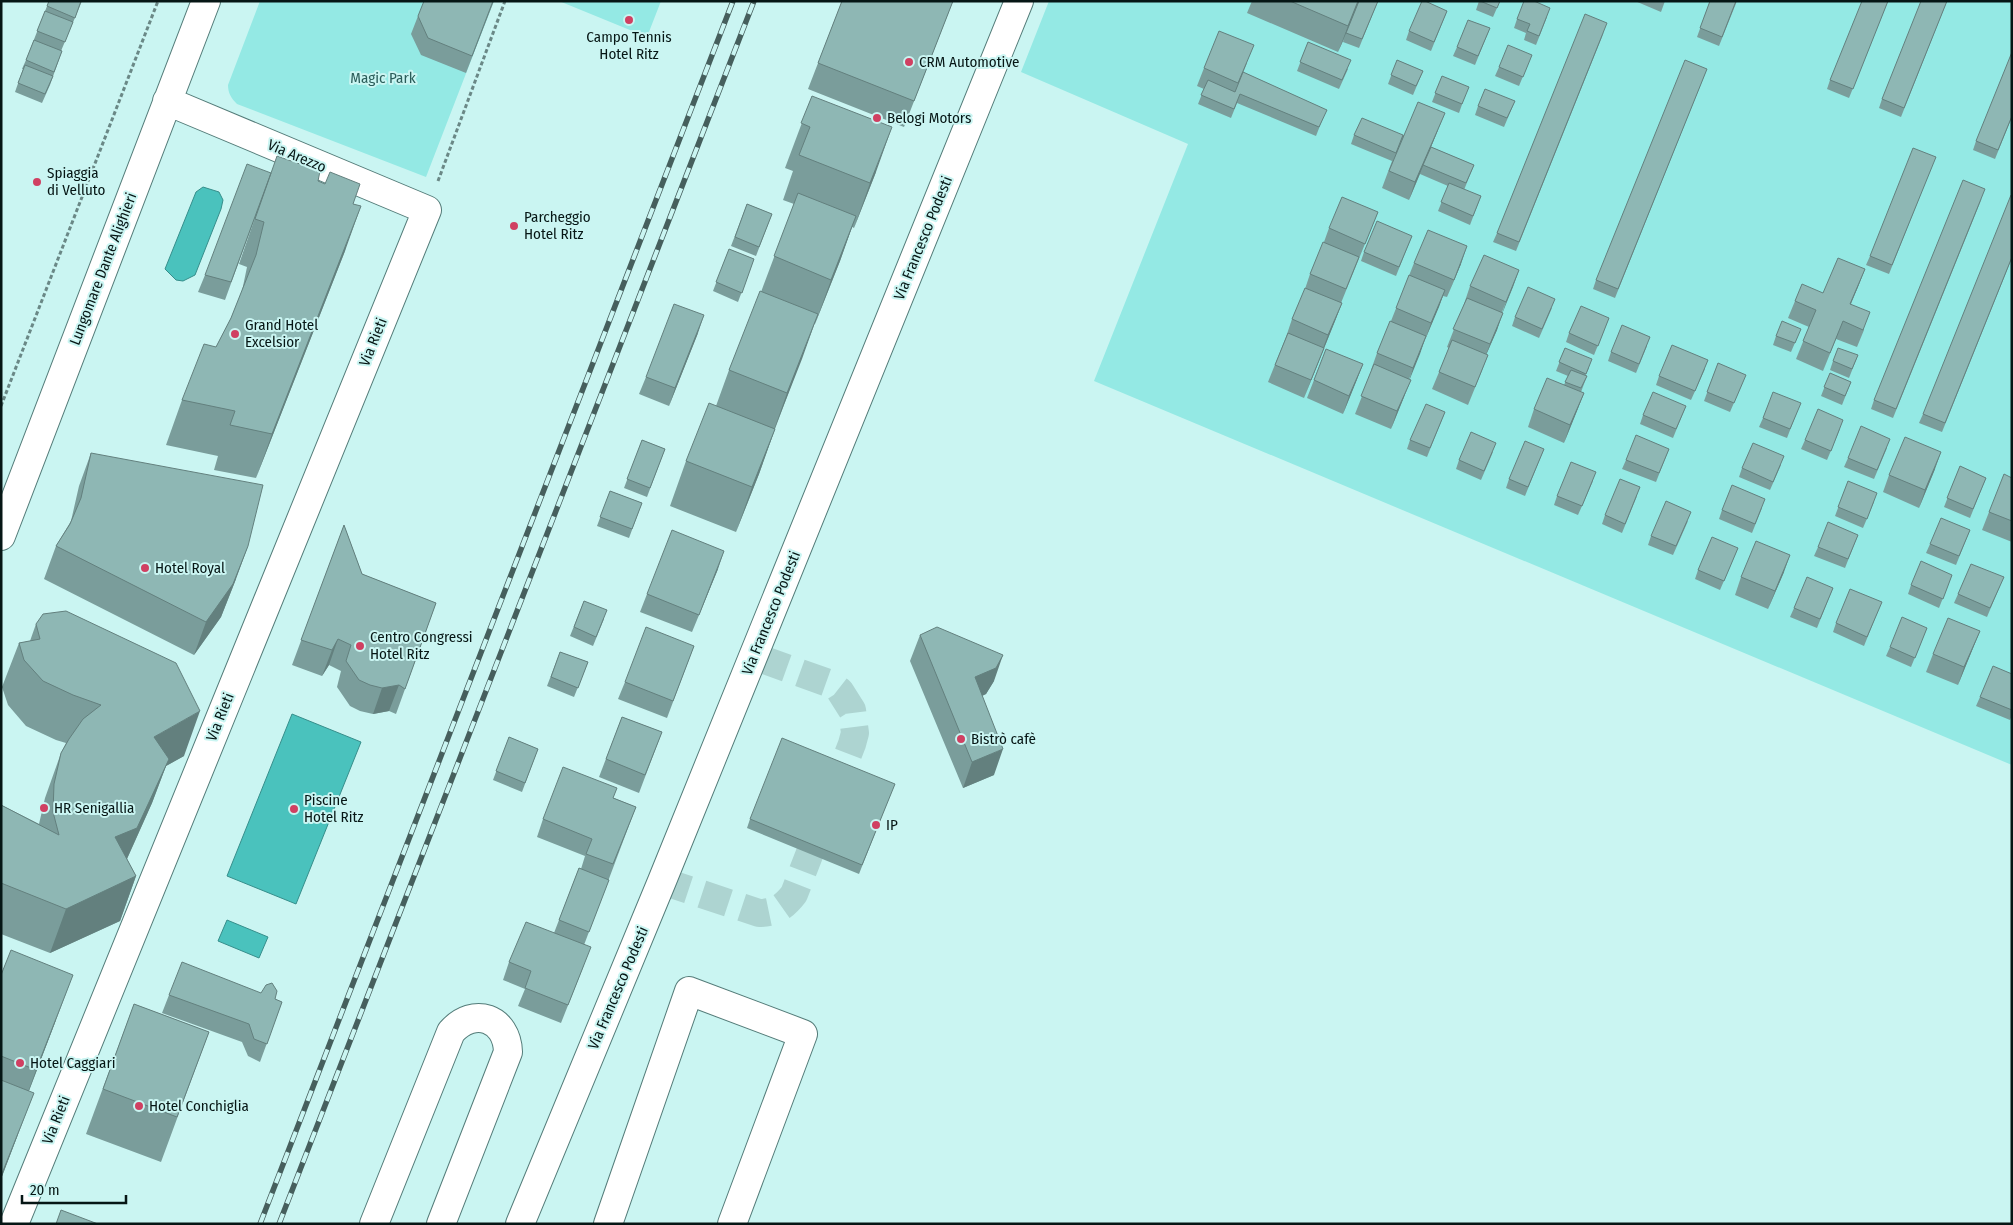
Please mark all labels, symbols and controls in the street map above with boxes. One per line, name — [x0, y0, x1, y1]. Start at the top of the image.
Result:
marker: Campo Tennis Hotel Ritz — [623, 14, 635, 26]
place label: Campo Tennis Hotel Ritz — [586, 28, 672, 63]
place label: CRM Automotive — [919, 53, 1019, 71]
marker: CRM Automotive — [903, 56, 915, 68]
park label: Magic Park — [350, 69, 416, 87]
place label: Belogi Motors — [887, 109, 971, 127]
marker: Belogi Motors — [871, 112, 883, 124]
street label: Via Arezzo — [265, 136, 329, 176]
place label: Spiaggia di Velluto — [47, 164, 105, 199]
street label: Via Francesco Podesti — [890, 174, 956, 302]
marker: Spiaggia di Velluto — [31, 176, 43, 188]
street label: Lungomare Dante Alighieri — [66, 190, 140, 348]
place label: Parcheggio Hotel Ritz — [524, 208, 591, 243]
marker: Parcheggio Hotel Ritz — [508, 220, 520, 232]
street label: Via Rieti — [355, 315, 391, 369]
place label: Grand Hotel Excelsior — [245, 316, 318, 351]
marker: Grand Hotel Excelsior — [229, 328, 241, 340]
street label: Via Francesco Podesti — [738, 549, 804, 677]
place label: Hotel Royal — [155, 559, 225, 577]
marker: Hotel Royal — [139, 562, 151, 574]
place label: Centro Congressi Hotel Ritz — [370, 628, 473, 663]
marker: Centro Congressi Hotel Ritz — [354, 640, 366, 652]
street label: Via Rieti — [202, 690, 238, 744]
place label: Bistrò cafè — [971, 730, 1036, 748]
marker: Bistrò cafè — [955, 733, 967, 745]
place label: Piscine Hotel Ritz — [304, 791, 363, 826]
place label: HR Senigallia — [54, 799, 134, 817]
marker: HR Senigallia — [38, 802, 50, 814]
marker: Piscine Hotel Ritz — [288, 803, 300, 815]
place label: IP — [886, 816, 898, 834]
marker: IP — [870, 819, 882, 831]
street label: Via Francesco Podesti — [584, 924, 652, 1052]
place label: Hotel Caggiari — [30, 1054, 115, 1072]
marker: Hotel Caggiari — [14, 1057, 26, 1069]
street label: Via Rieti — [38, 1093, 74, 1147]
place label: Hotel Conchiglia — [149, 1097, 249, 1115]
marker: Hotel Conchiglia — [133, 1100, 145, 1112]
scale bar — [22, 1172, 126, 1204]
text: 20 m — [30, 1181, 60, 1199]

